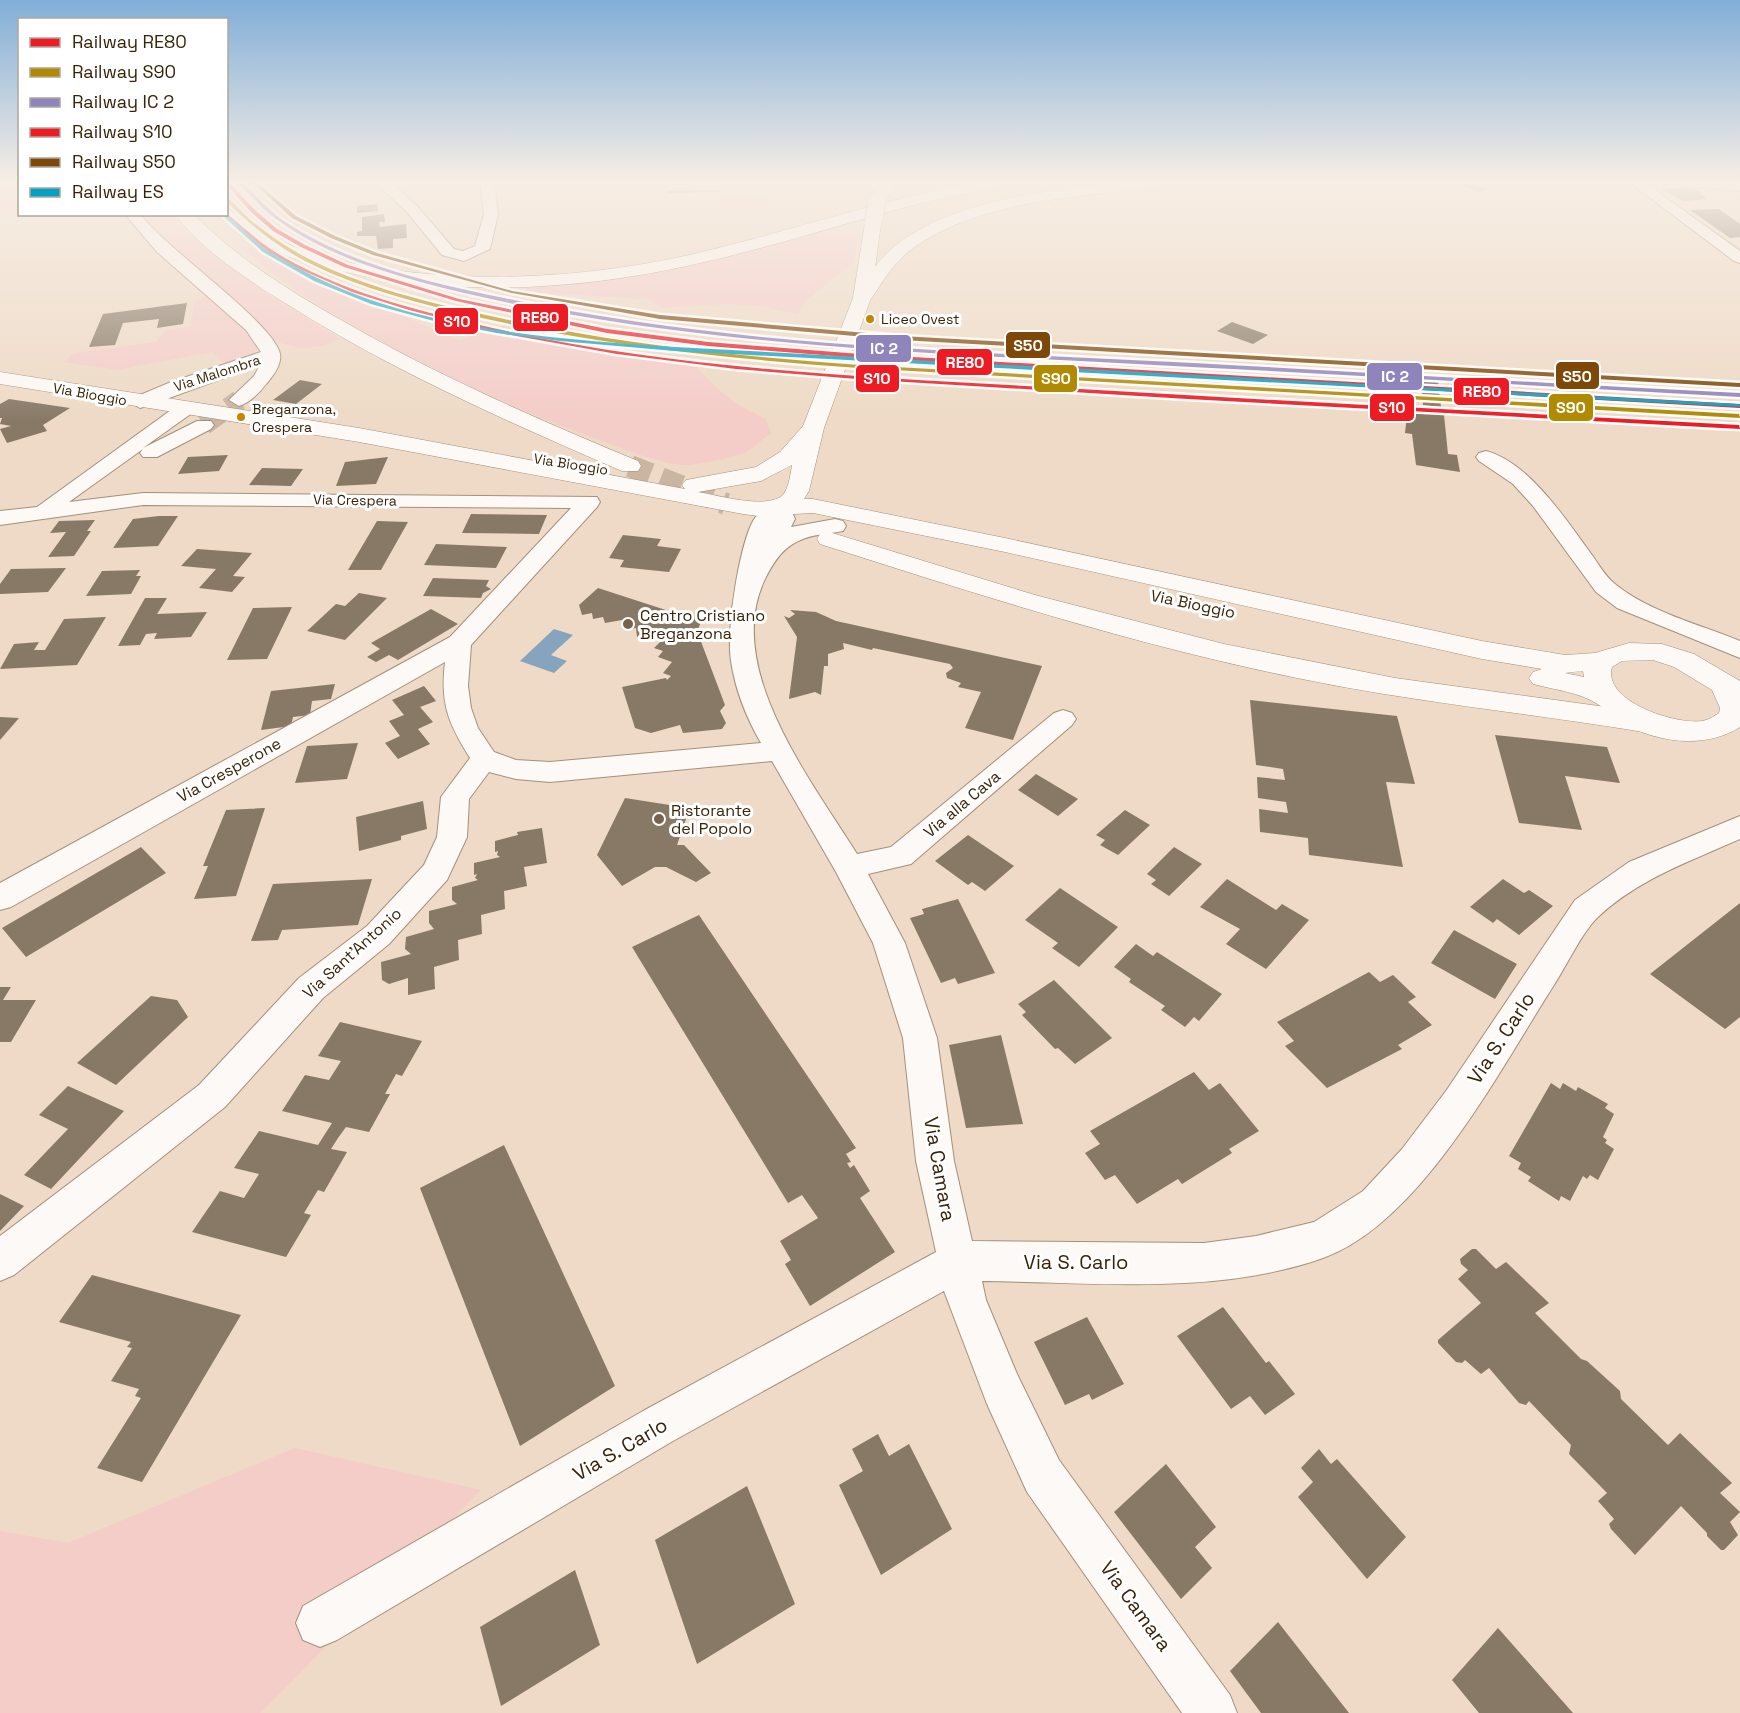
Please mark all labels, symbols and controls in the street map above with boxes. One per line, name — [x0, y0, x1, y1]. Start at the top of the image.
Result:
legend — [18, 18, 228, 216]
text: Railway RE80 — [72, 30, 187, 53]
text: Railway S90 — [72, 60, 176, 83]
text: Railway IC 2 — [72, 90, 174, 113]
text: Railway S10 — [72, 120, 173, 143]
text: Railway S50 — [72, 150, 176, 173]
text: Railway ES — [72, 180, 164, 203]
line badge: RE80 — [512, 303, 569, 332]
line badge: S10 — [434, 307, 479, 335]
text: RE80 — [521, 307, 559, 328]
place label: Liceo Ovest — [881, 310, 960, 328]
text: S10 — [443, 311, 471, 332]
marker: Liceo Ovest — [864, 313, 876, 325]
line badge: S50 — [1005, 331, 1051, 359]
line badge: IC 2 — [855, 334, 912, 363]
text: S50 — [1013, 335, 1043, 356]
text: IC 2 — [870, 338, 898, 359]
line badge: RE80 — [936, 348, 993, 376]
street label: Via Malombra — [171, 351, 263, 395]
text: RE80 — [946, 352, 984, 373]
line badge: S50 — [1555, 361, 1600, 390]
line badge: IC 2 — [1366, 362, 1423, 391]
line badge: S10 — [855, 364, 900, 393]
line badge: S90 — [1033, 364, 1078, 393]
text: IC 2 — [1381, 366, 1409, 387]
text: S50 — [1562, 366, 1592, 387]
text: S10 — [863, 368, 891, 389]
text: S90 — [1041, 368, 1071, 389]
line badge: RE80 — [1453, 377, 1510, 406]
street label: Via Bioggio — [51, 379, 129, 409]
text: RE80 — [1463, 381, 1501, 402]
line badge: S10 — [1369, 393, 1415, 422]
line badge: S90 — [1548, 393, 1594, 422]
text: S10 — [1378, 397, 1406, 418]
text: S90 — [1556, 397, 1586, 418]
place label: Breganzona, Crespera — [252, 400, 336, 436]
marker: Breganzona, Crespera — [235, 411, 247, 423]
street label: Via Bioggio — [532, 449, 610, 479]
street label: Via Crespera — [313, 490, 397, 510]
street label: Via Bioggio — [1149, 585, 1237, 623]
place label: Centro Cristiano Breganzona — [640, 605, 765, 644]
marker: Centro Cristiano Breganzona — [621, 617, 635, 631]
street label: Via Cresperone — [173, 733, 285, 807]
street label: Via alla Cava — [919, 766, 1005, 842]
place label: Ristorante del Popolo — [671, 800, 752, 839]
marker: Ristorante del Popolo — [652, 812, 666, 826]
street label: Via Sant'Antonio — [298, 903, 406, 1003]
street label: Via S. Carlo — [1462, 987, 1540, 1089]
street label: Via Camara — [918, 1115, 962, 1223]
street label: Via S. Carlo — [1024, 1249, 1128, 1275]
street label: Via S. Carlo — [568, 1412, 672, 1486]
street label: Via Camara — [1094, 1556, 1178, 1656]

